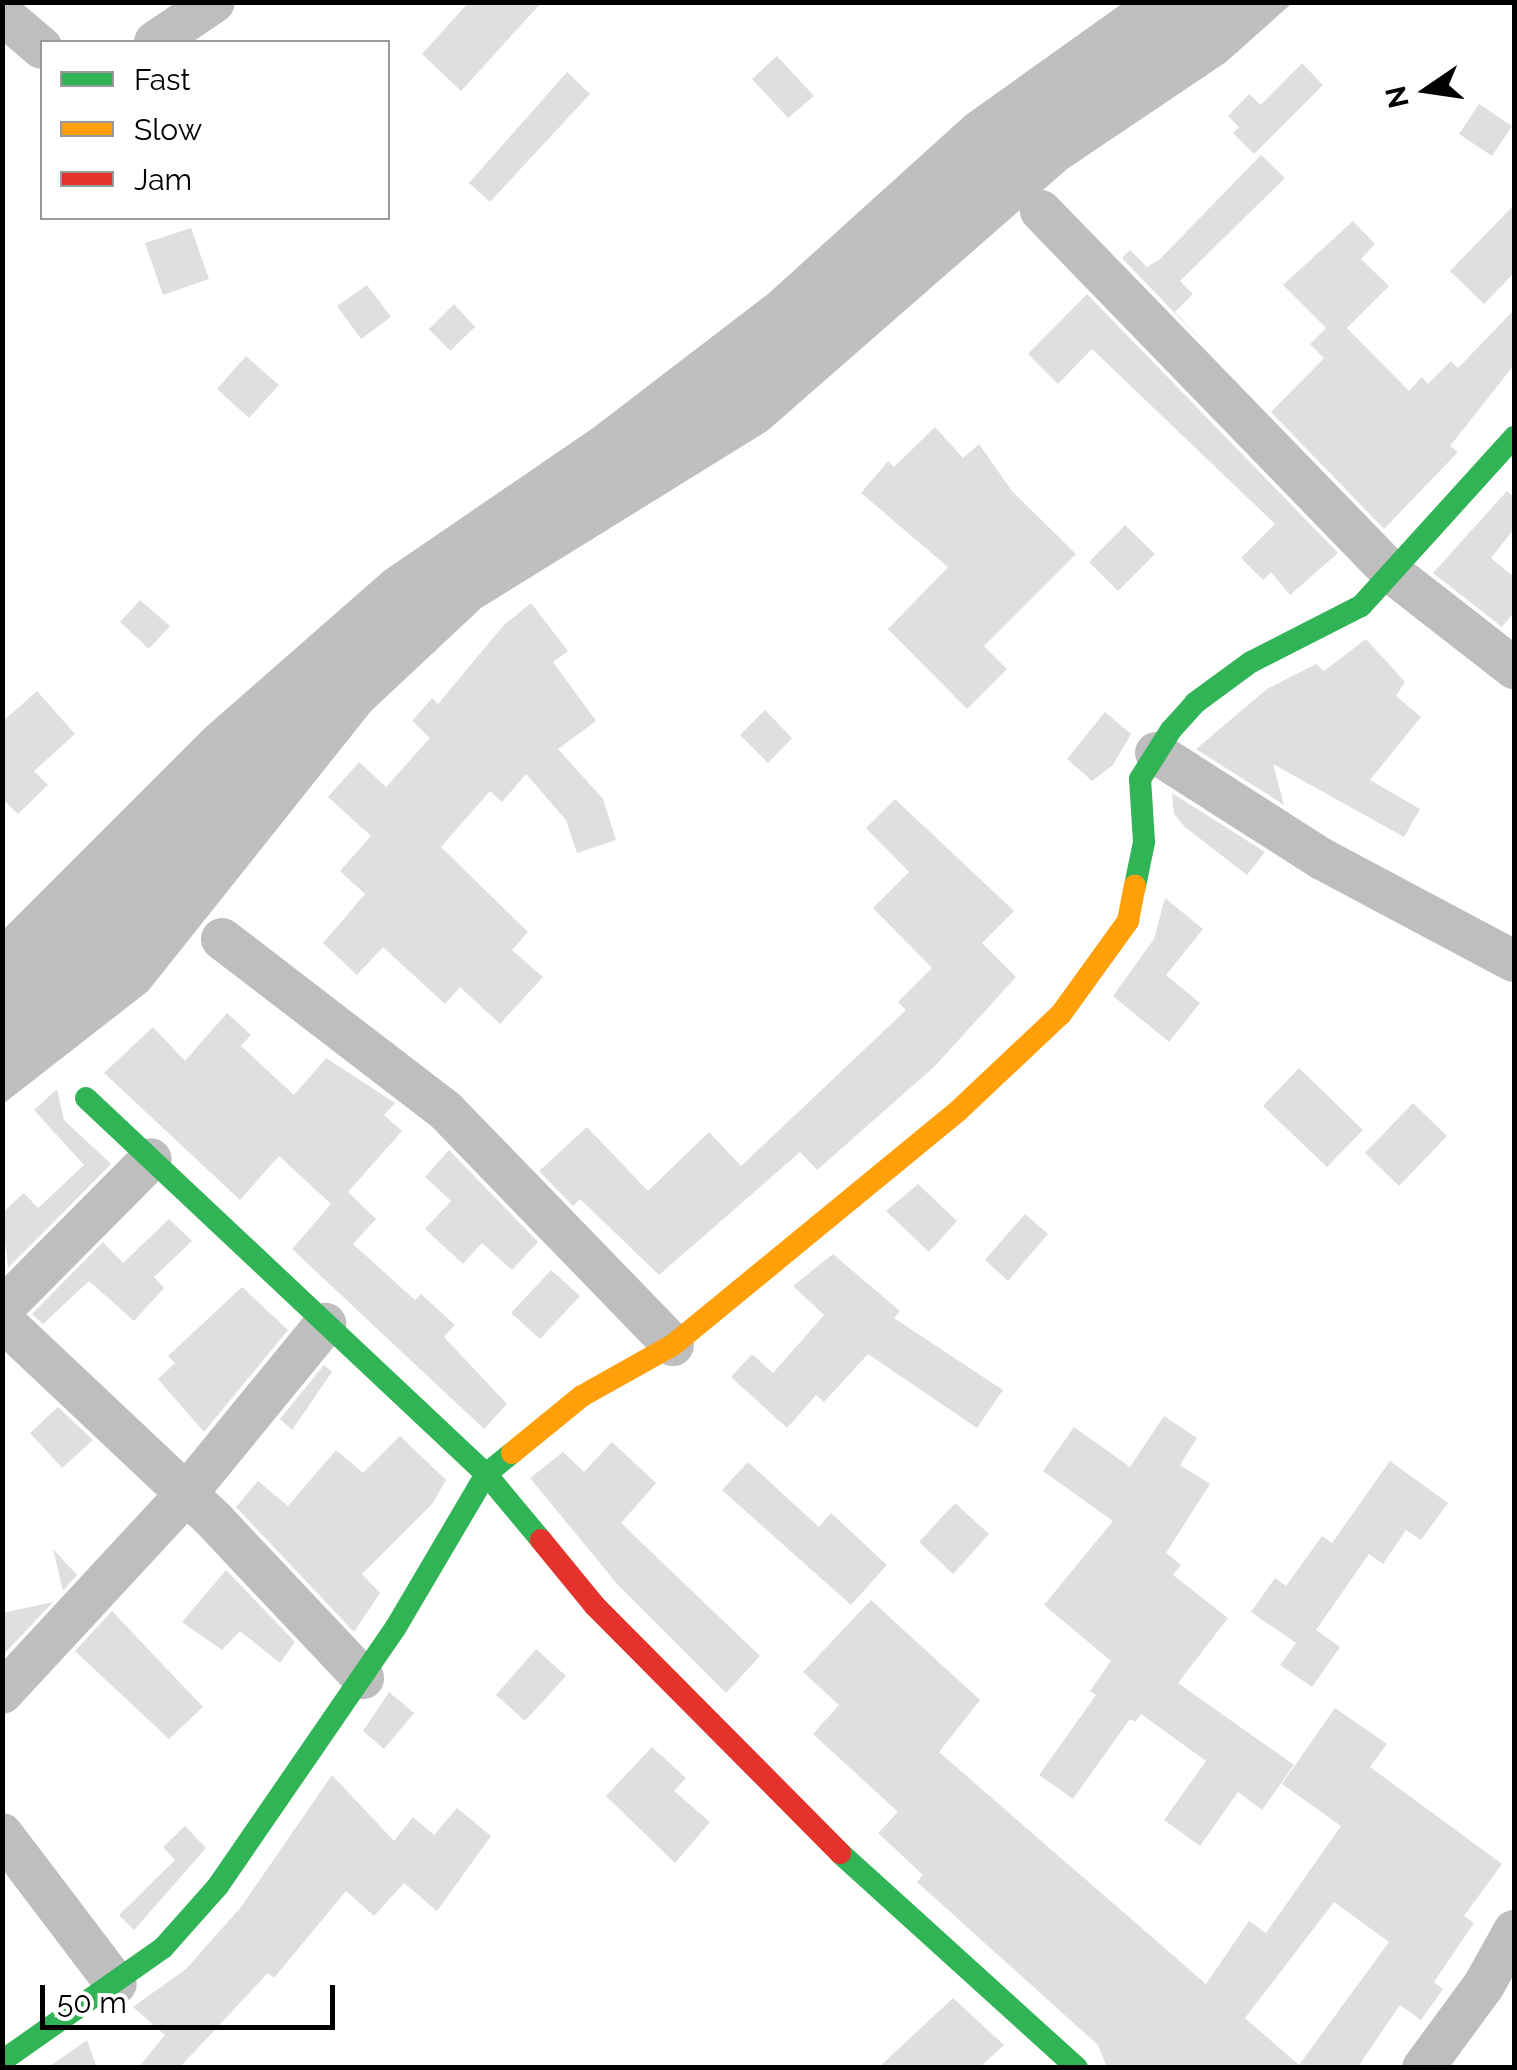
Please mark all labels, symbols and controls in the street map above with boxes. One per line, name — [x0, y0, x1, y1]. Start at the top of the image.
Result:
legend — [40, 40, 390, 220]
north arrow — [1377, 40, 1477, 140]
text: Fast — [134, 62, 191, 97]
text: N — [1379, 83, 1416, 111]
text: Slow — [134, 112, 202, 147]
text: Jam — [134, 162, 192, 197]
scale bar — [45, 1965, 340, 2027]
text: 50 m — [57, 1985, 127, 2020]

